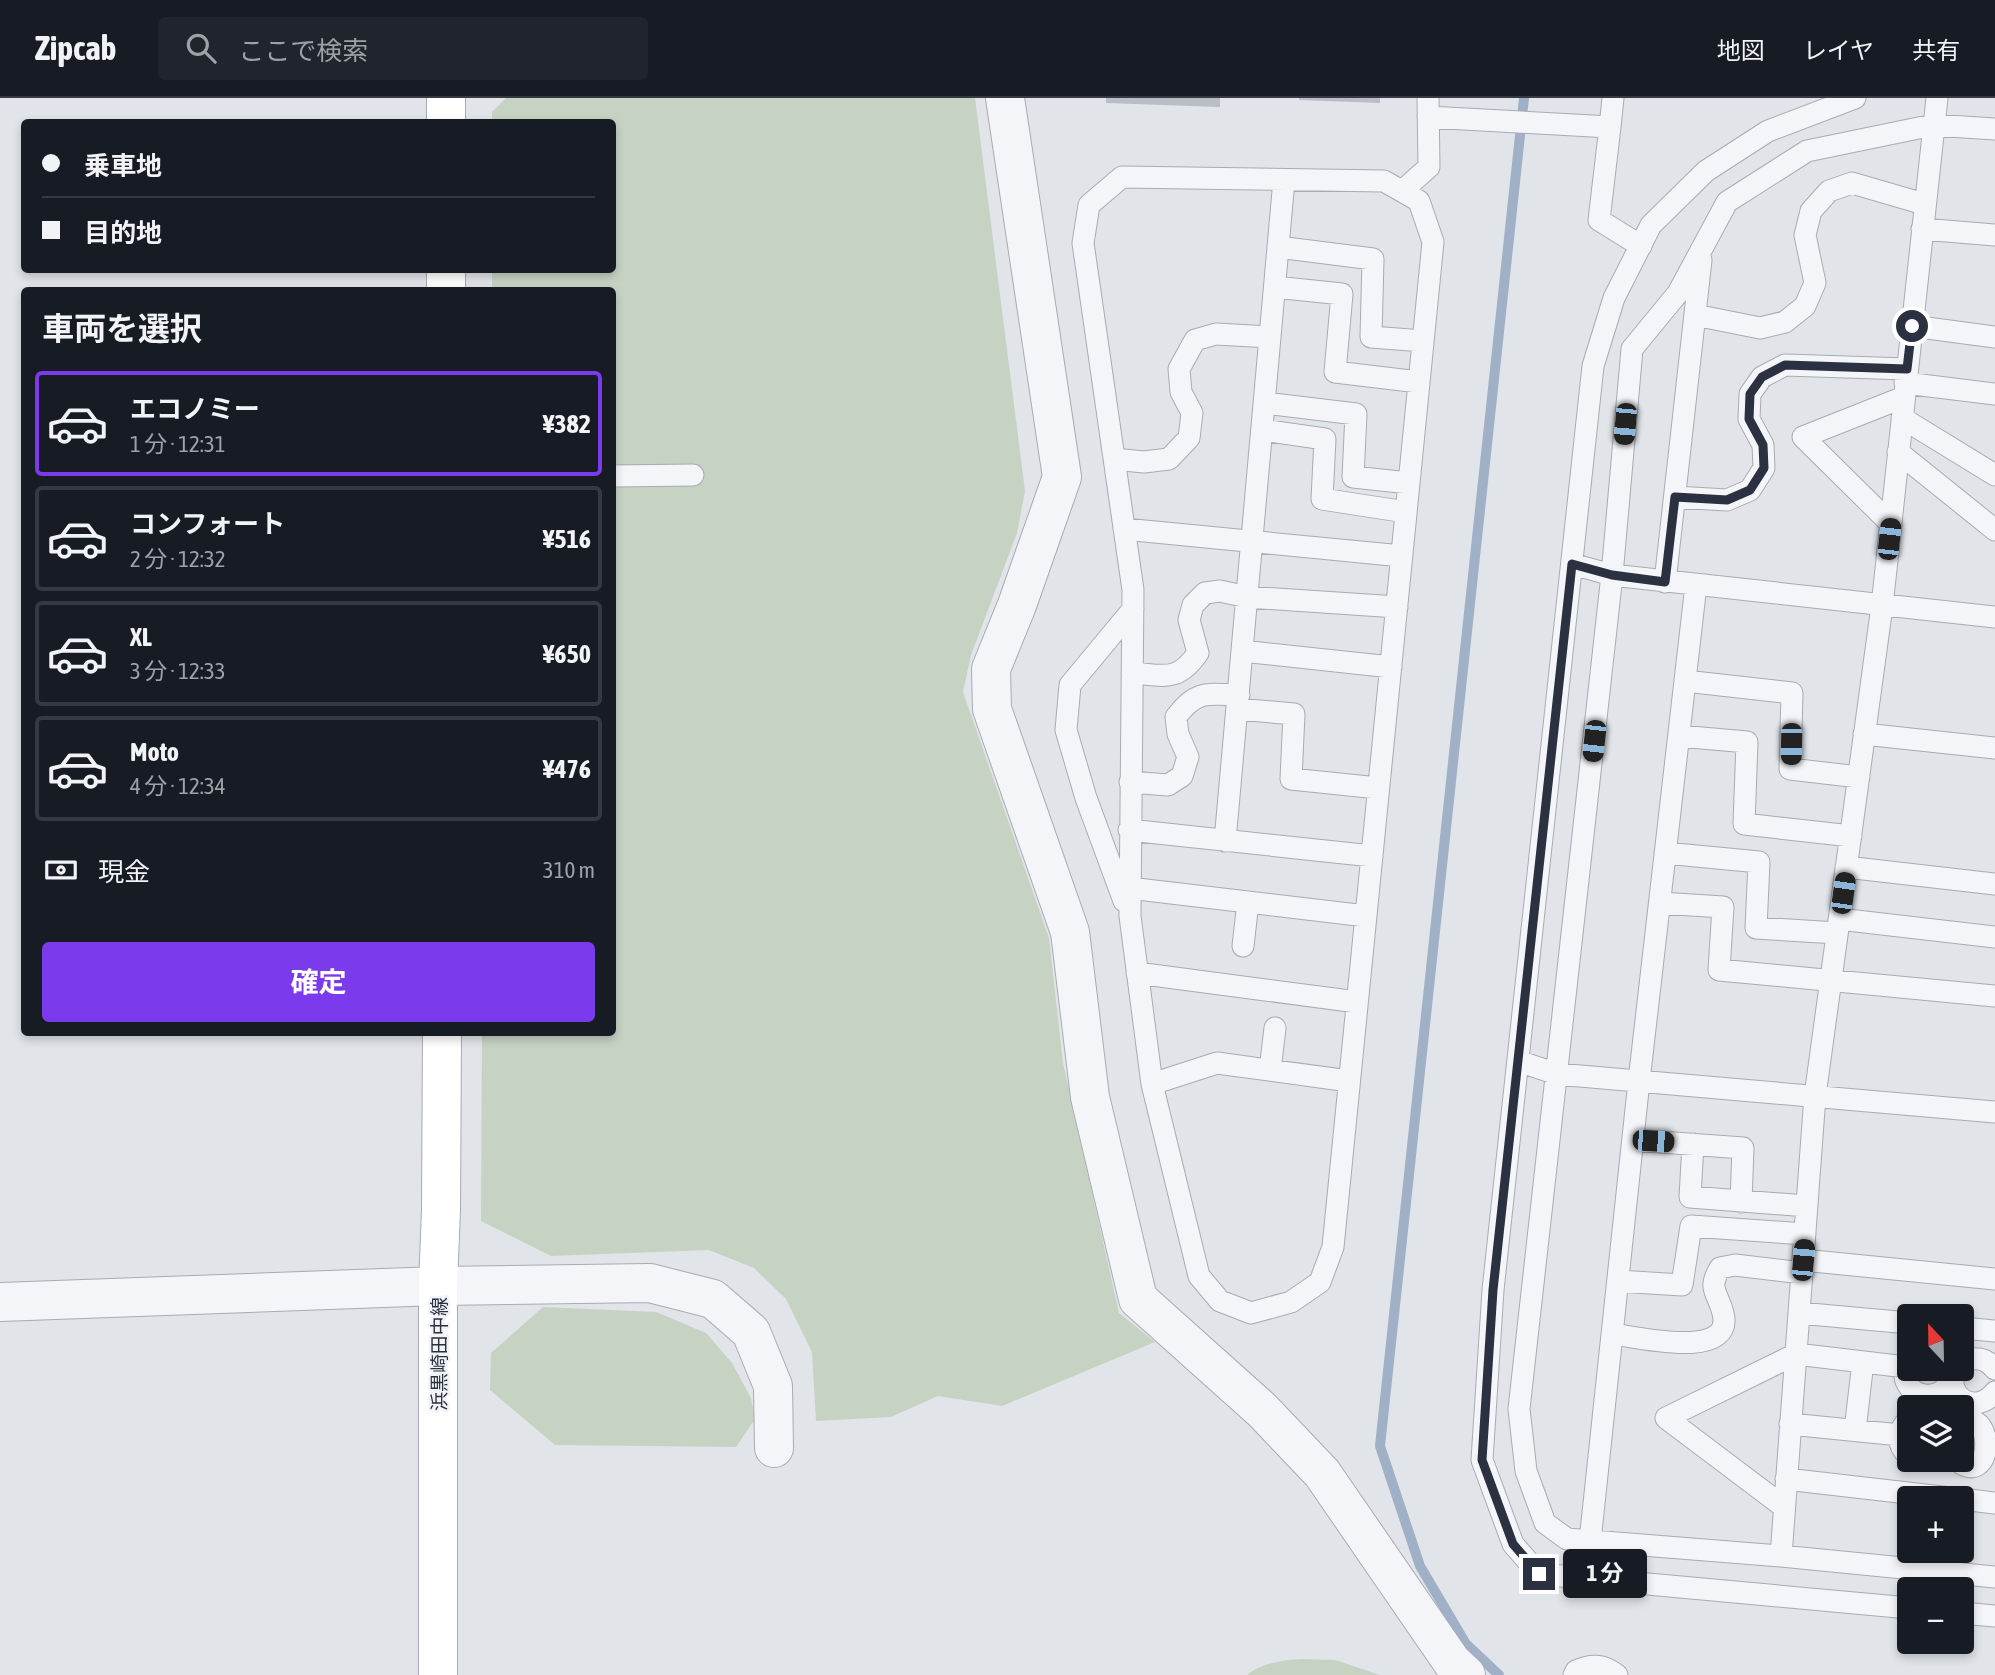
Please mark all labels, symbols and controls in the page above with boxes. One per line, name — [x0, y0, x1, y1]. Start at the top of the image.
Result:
search box — [158, 17, 648, 80]
text: Zipcab — [35, 29, 116, 67]
icon: search — [182, 29, 220, 67]
text: ここで検索 — [238, 36, 368, 66]
text: 地図 — [1717, 37, 1765, 64]
text: レイヤ — [1803, 37, 1874, 64]
text: 共有 — [1912, 37, 1960, 64]
text: 乗車地 — [84, 151, 162, 181]
text: 目的地 — [84, 218, 162, 248]
text: 車両を選択 — [42, 310, 202, 347]
route start — [1896, 310, 1928, 342]
icon: car — [46, 392, 109, 455]
text: エコノミー — [130, 394, 260, 424]
car — [1613, 402, 1638, 446]
text: ¥382 — [543, 409, 591, 439]
text: 1 分 · 12:31 — [130, 431, 226, 457]
icon: car — [46, 507, 109, 570]
text: コンフォート — [130, 509, 285, 539]
car — [1877, 517, 1902, 561]
text: ¥516 — [543, 524, 591, 554]
text: 2 分 · 12:32 — [130, 546, 226, 572]
icon: car — [46, 622, 109, 685]
text: XL — [130, 622, 152, 652]
text: ¥650 — [543, 639, 591, 669]
text: 3 分 · 12:33 — [130, 658, 226, 684]
car — [1582, 719, 1607, 763]
car — [1781, 723, 1802, 765]
icon: car — [46, 737, 109, 800]
text: Moto — [130, 737, 179, 767]
text: ¥476 — [543, 754, 591, 784]
text: 4 分 · 12:34 — [130, 773, 226, 799]
icon: cash — [42, 851, 80, 889]
text: 現金 — [98, 857, 150, 887]
text: 310 m — [543, 857, 595, 883]
car — [1830, 871, 1857, 915]
button: 確定 — [42, 942, 595, 1022]
car — [1632, 1129, 1675, 1153]
car — [1791, 1238, 1816, 1282]
street label: 浜黒崎田中線 — [428, 1297, 450, 1411]
north arrow — [1897, 1304, 1974, 1381]
map controls — [1897, 1304, 1974, 1654]
button: layers — [1897, 1395, 1974, 1472]
button: + — [1897, 1486, 1974, 1563]
callout: 1 分 — [1564, 1550, 1648, 1598]
route end — [1523, 1558, 1555, 1590]
text: 1 分 — [1587, 1560, 1623, 1586]
button: − — [1897, 1577, 1974, 1654]

